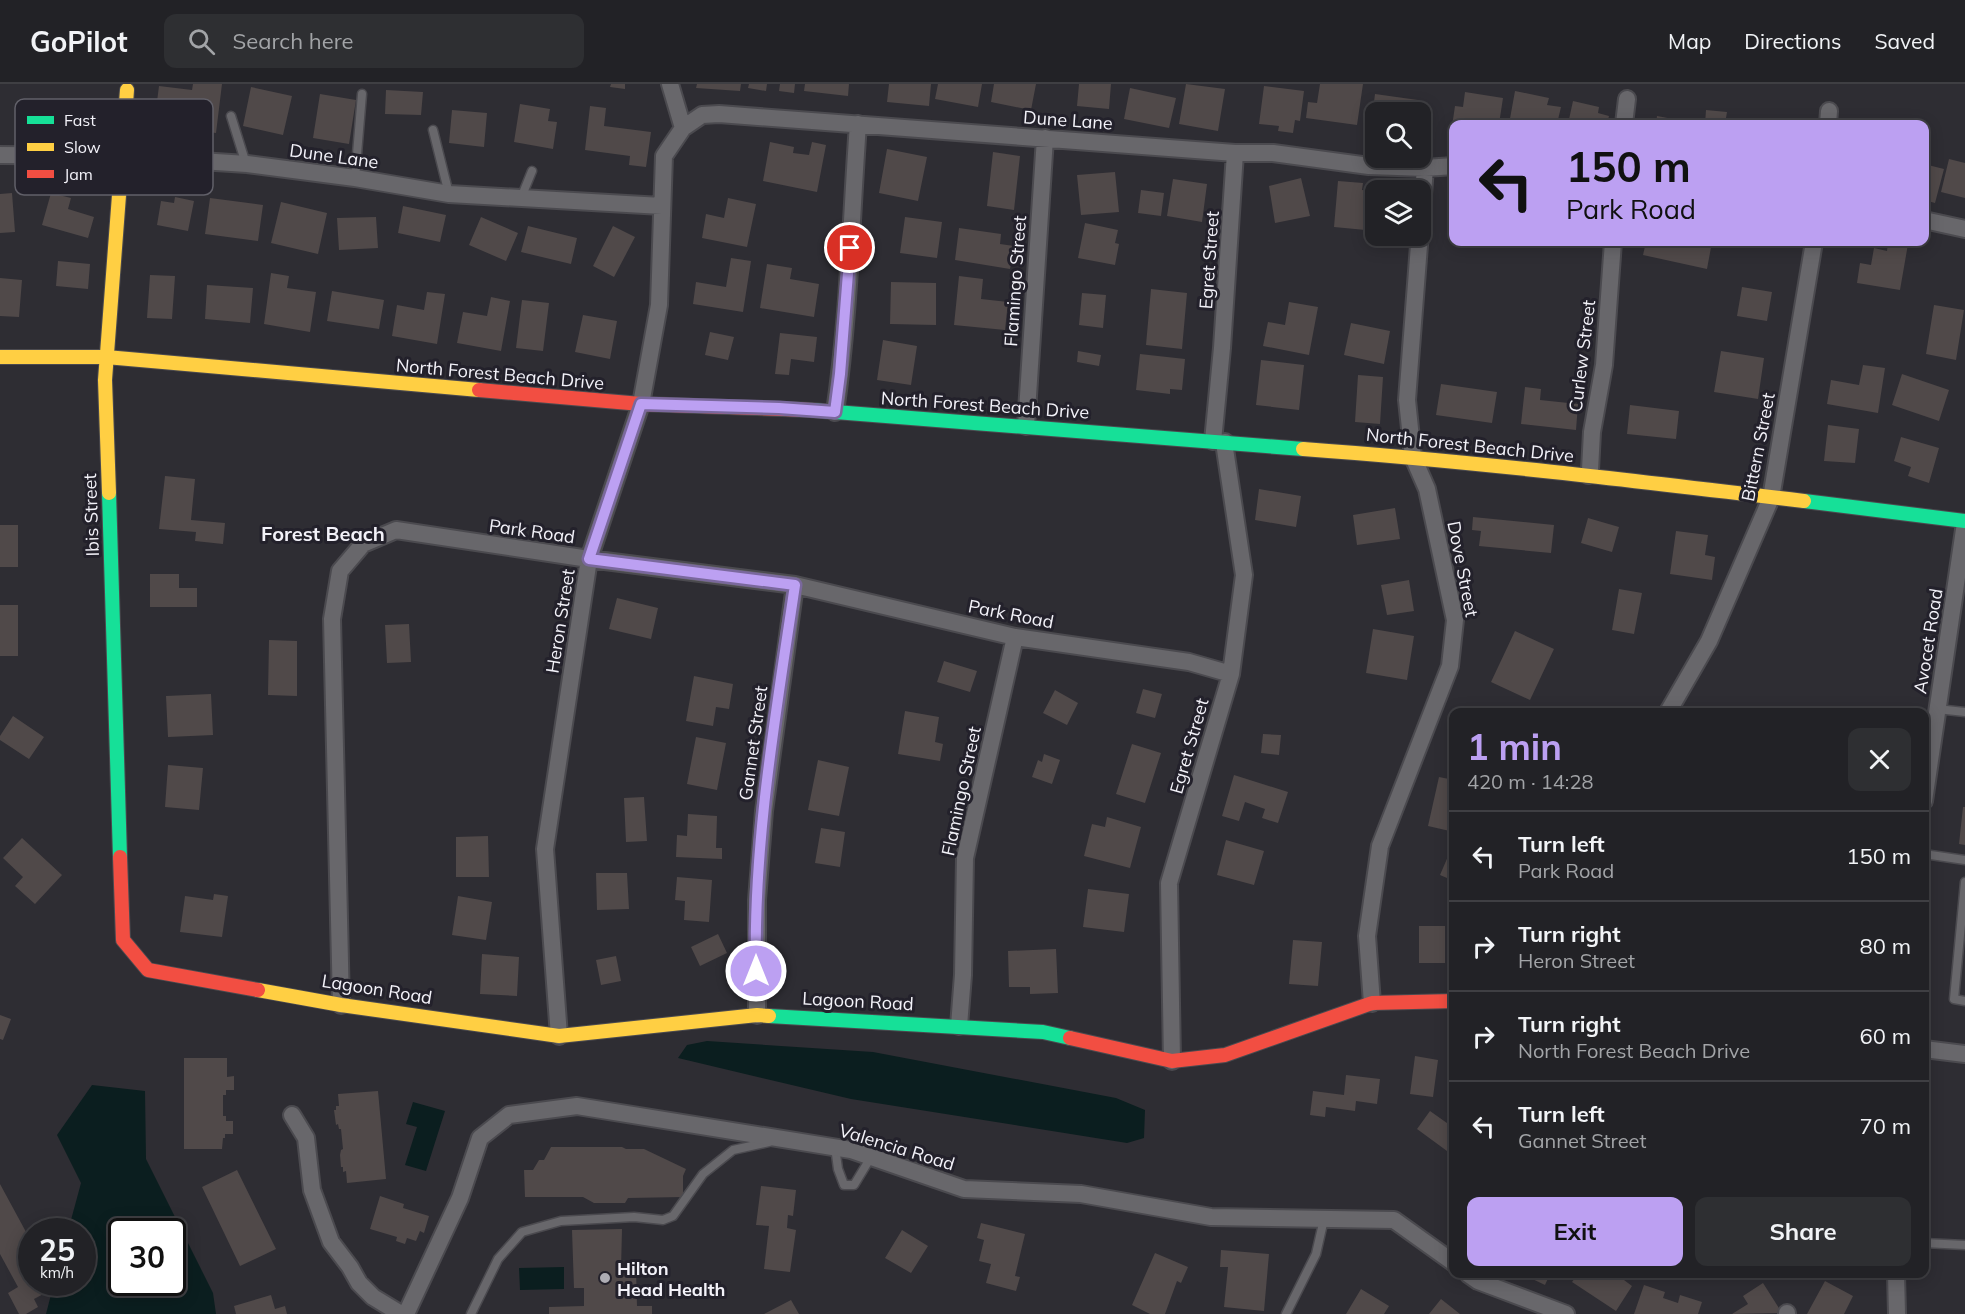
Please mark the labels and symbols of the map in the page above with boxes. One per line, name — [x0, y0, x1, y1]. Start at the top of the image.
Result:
legend — [15, 99, 213, 195]
street label: Dune Lane — [1022, 105, 1114, 135]
text: Fast — [64, 110, 96, 130]
text: Slow — [64, 137, 101, 157]
street label: Dune Lane — [288, 138, 380, 174]
text: Jam — [64, 164, 93, 184]
street label: Egret Street — [1194, 210, 1224, 310]
street label: Flamingo Street — [999, 215, 1031, 347]
pin — [824, 222, 875, 273]
street label: Curlew Street — [1564, 298, 1600, 414]
street label: North Forest Beach Drive — [395, 353, 605, 395]
street label: North Forest Beach Drive — [880, 386, 1090, 424]
street label: Bittern Street — [1736, 391, 1780, 503]
street label: North Forest Beach Drive — [1365, 423, 1575, 467]
street label: Ibis Street — [78, 473, 104, 557]
street label: Park Road — [487, 514, 577, 548]
street label: Dove Street — [1442, 519, 1484, 619]
district label: Forest Beach — [261, 521, 385, 546]
street label: Heron Street — [540, 567, 580, 675]
street label: Avocet Road — [1908, 587, 1948, 695]
street label: Park Road — [966, 594, 1056, 634]
street label: Gannet Street — [734, 684, 772, 802]
street label: Egret Street — [1164, 696, 1214, 796]
street label: Flamingo Street — [936, 724, 986, 858]
position arrow — [724, 939, 788, 1003]
street label: Lagoon Road — [320, 969, 434, 1009]
street label: Lagoon Road — [802, 987, 914, 1015]
street label: Valencia Road — [836, 1118, 958, 1176]
speed limit sign: 30 — [108, 1218, 186, 1296]
place label: Hilton Head Health — [617, 1257, 725, 1301]
marker: Hilton Head Health — [598, 1271, 612, 1285]

